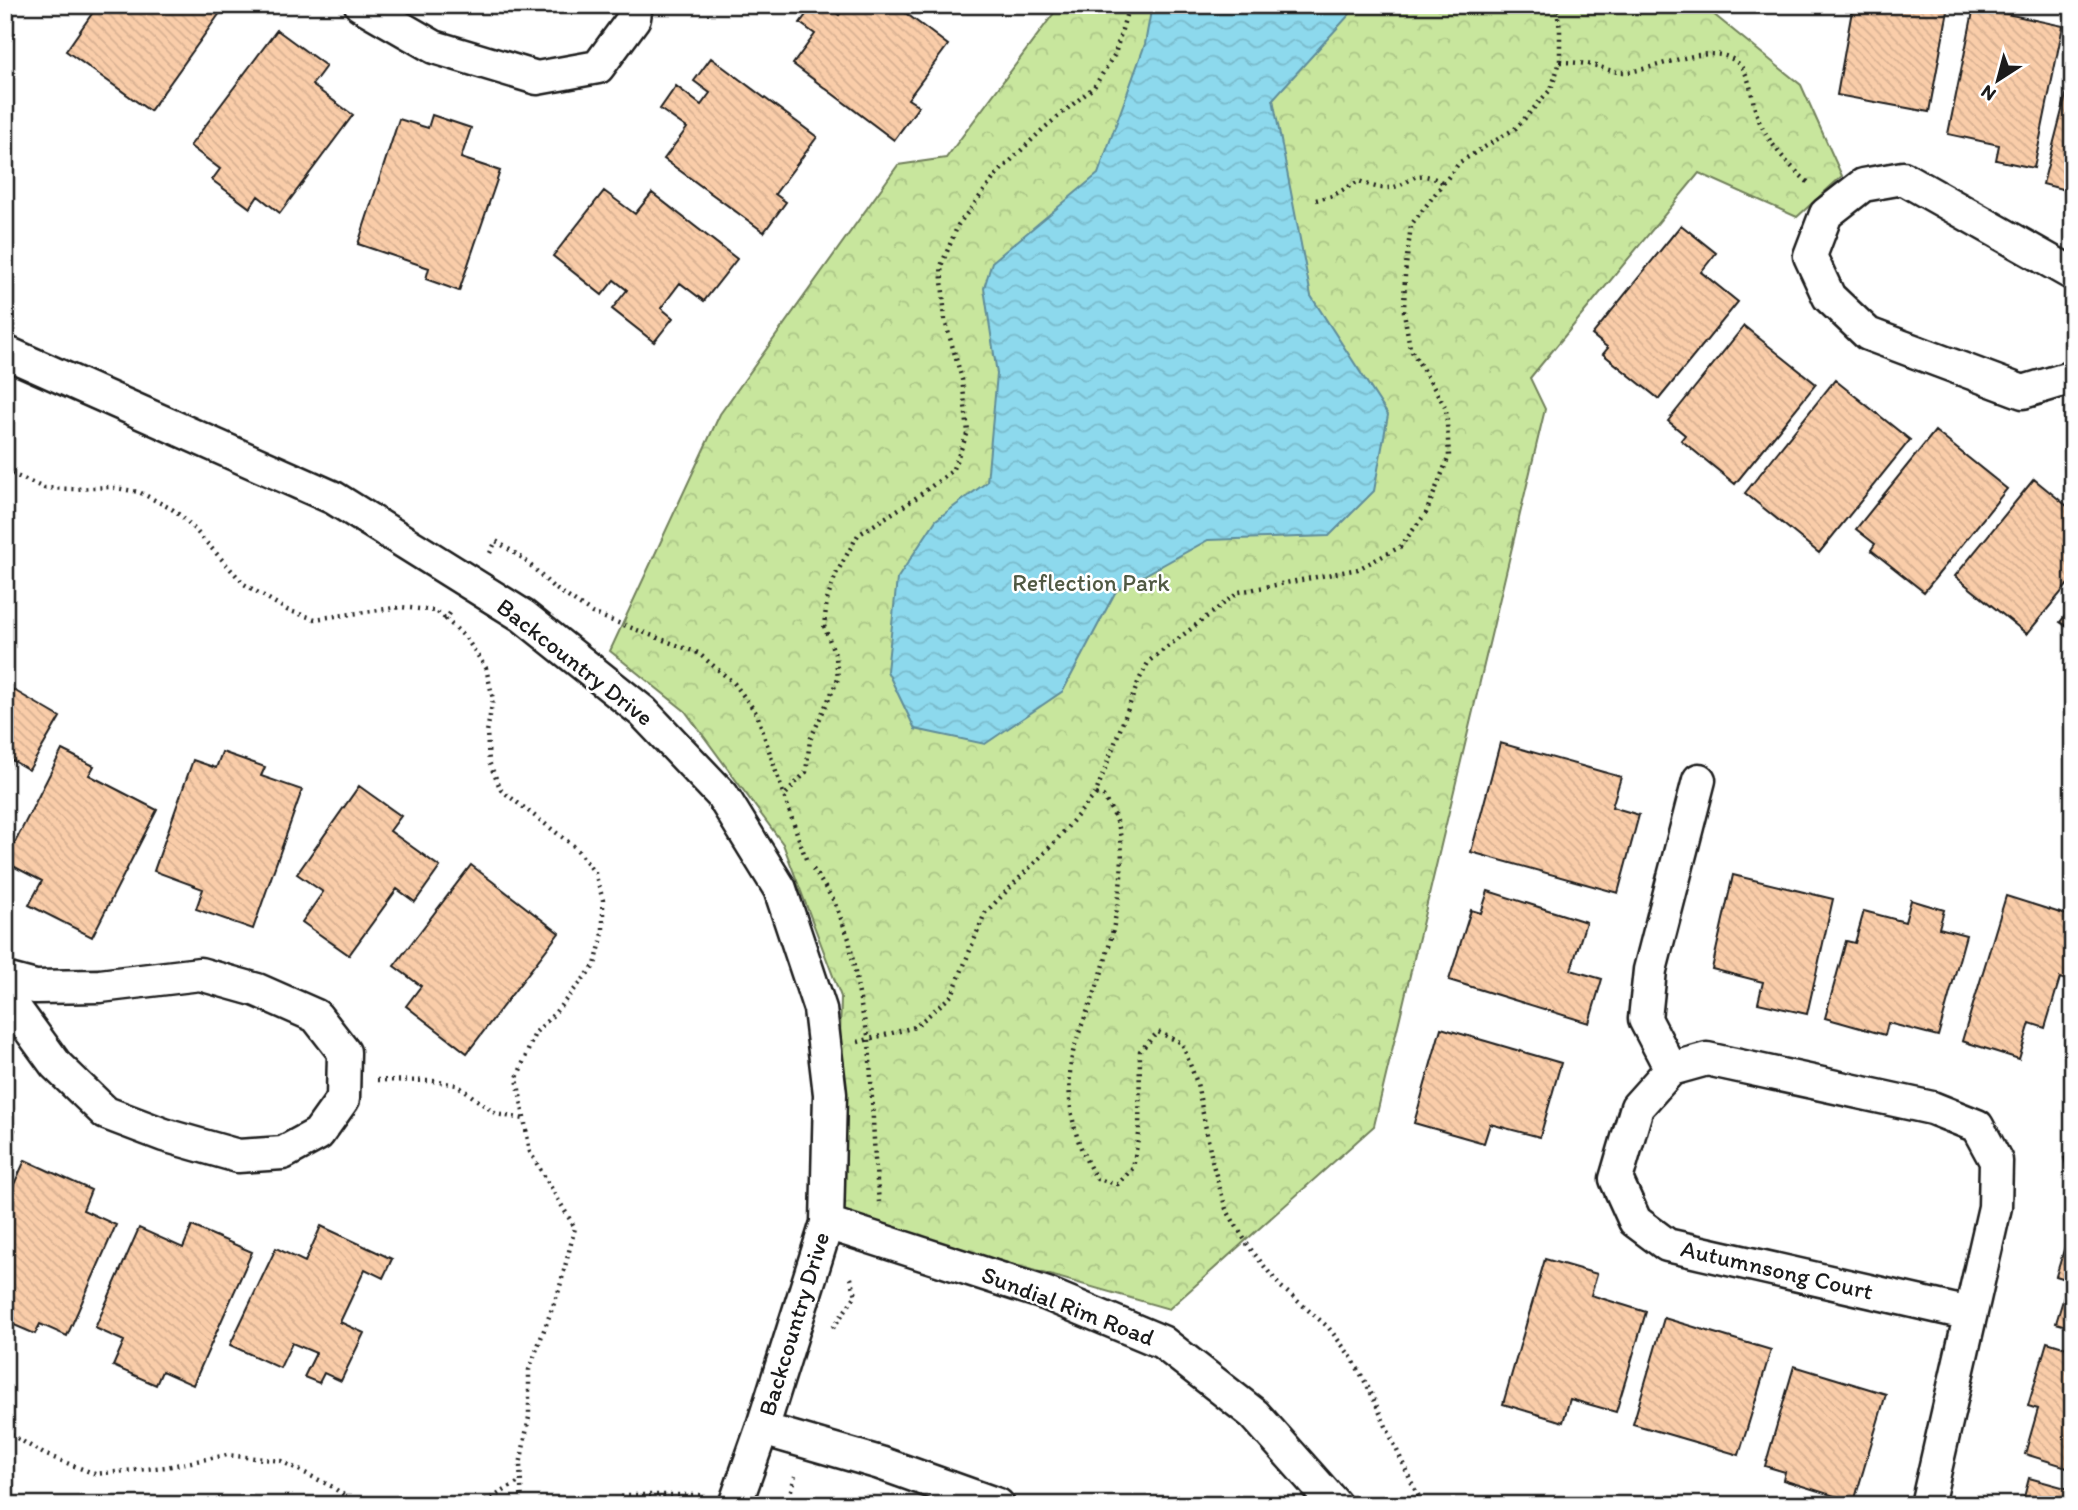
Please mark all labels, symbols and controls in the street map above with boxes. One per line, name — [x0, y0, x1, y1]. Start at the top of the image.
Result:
north arrow — [1962, 46, 2032, 116]
text: N — [1976, 80, 2000, 106]
park label: Reflection Park — [1012, 568, 1170, 597]
street label: Backcountry Drive — [491, 592, 659, 732]
street label: Backcountry Drive — [752, 1228, 835, 1419]
street label: Autumnsong Court — [1678, 1233, 1876, 1306]
street label: Sundial Rim Road — [978, 1259, 1159, 1352]

